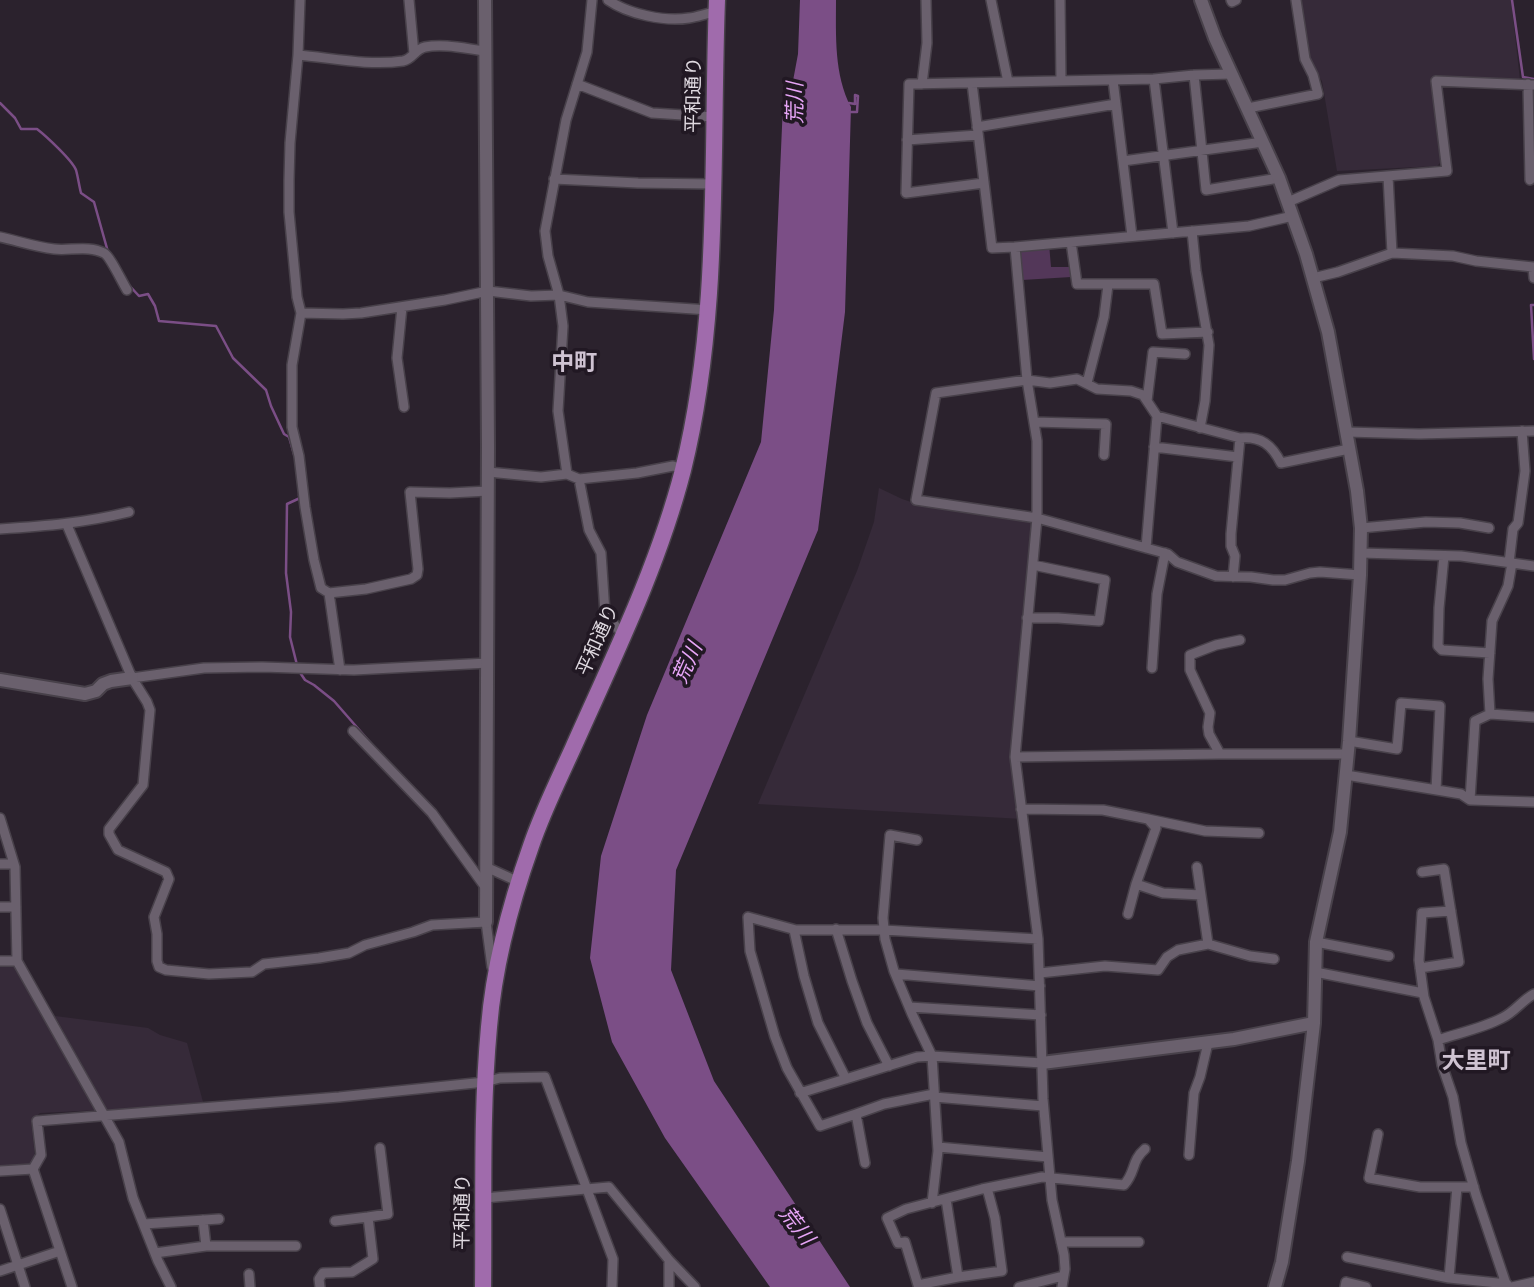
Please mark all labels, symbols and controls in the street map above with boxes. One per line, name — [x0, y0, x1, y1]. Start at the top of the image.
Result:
street label: 平和通り — [682, 57, 706, 133]
water label: 荒川 — [783, 82, 809, 124]
district label: 中町 — [551, 349, 597, 377]
street label: 平和通り — [572, 601, 624, 679]
water label: 荒川 — [668, 639, 708, 687]
district label: 大里町 — [1442, 1047, 1510, 1075]
street label: 平和通り — [451, 1174, 475, 1250]
water label: 荒川 — [773, 1202, 819, 1250]

